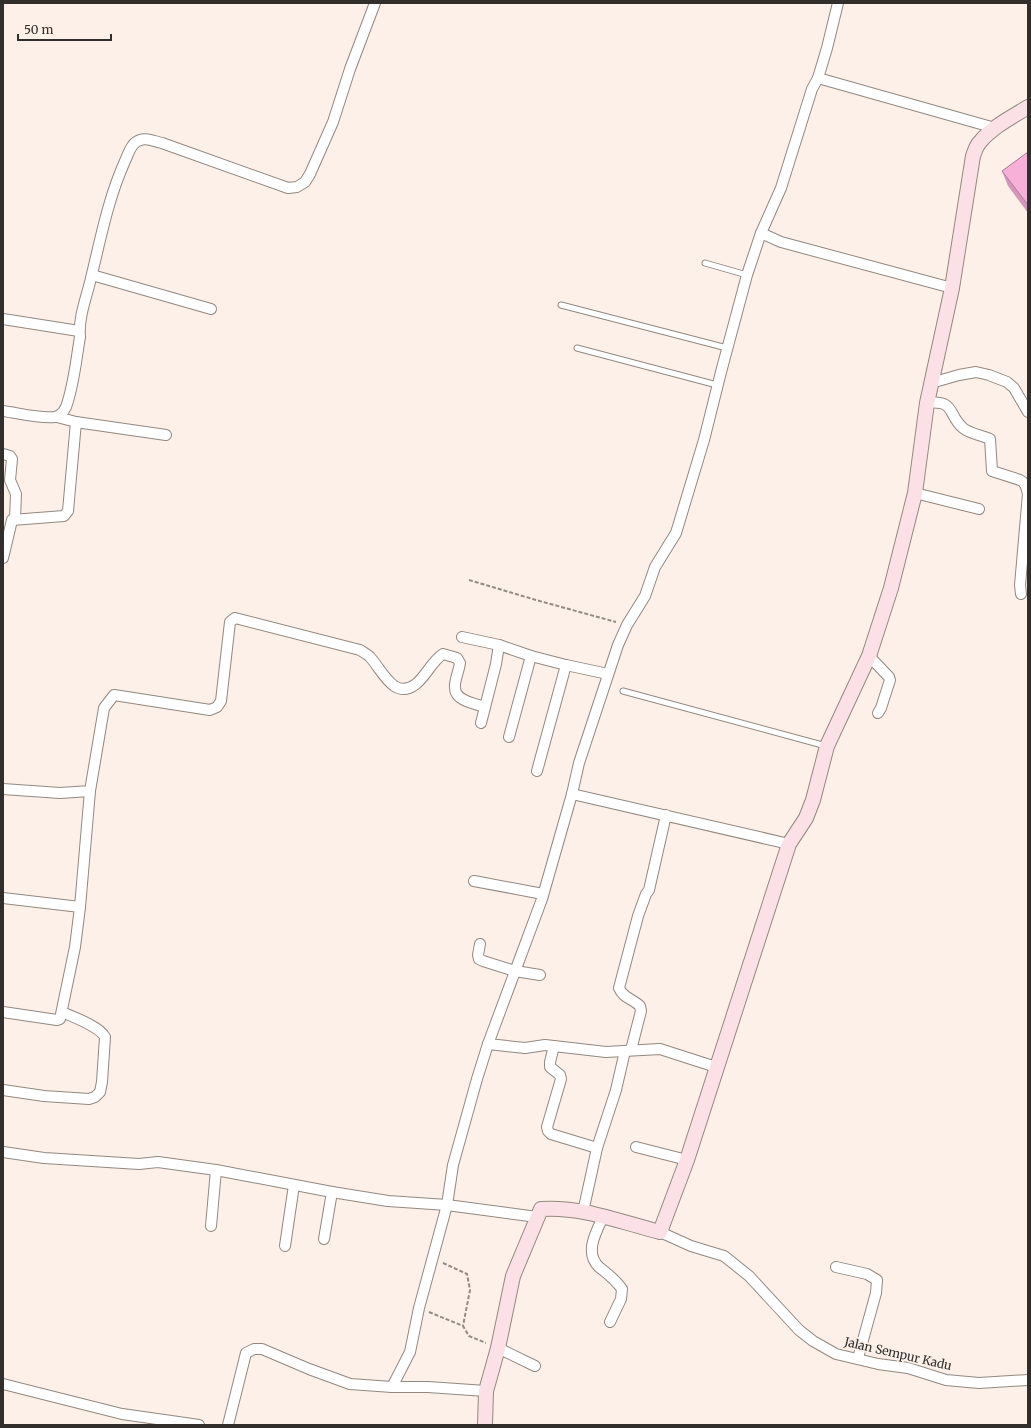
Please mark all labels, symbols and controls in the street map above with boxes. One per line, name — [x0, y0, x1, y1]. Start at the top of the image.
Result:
scale bar — [18, 16, 111, 42]
text: 50 m — [24, 22, 53, 37]
street label: Jalan Sempur Kadu — [842, 1334, 954, 1373]

